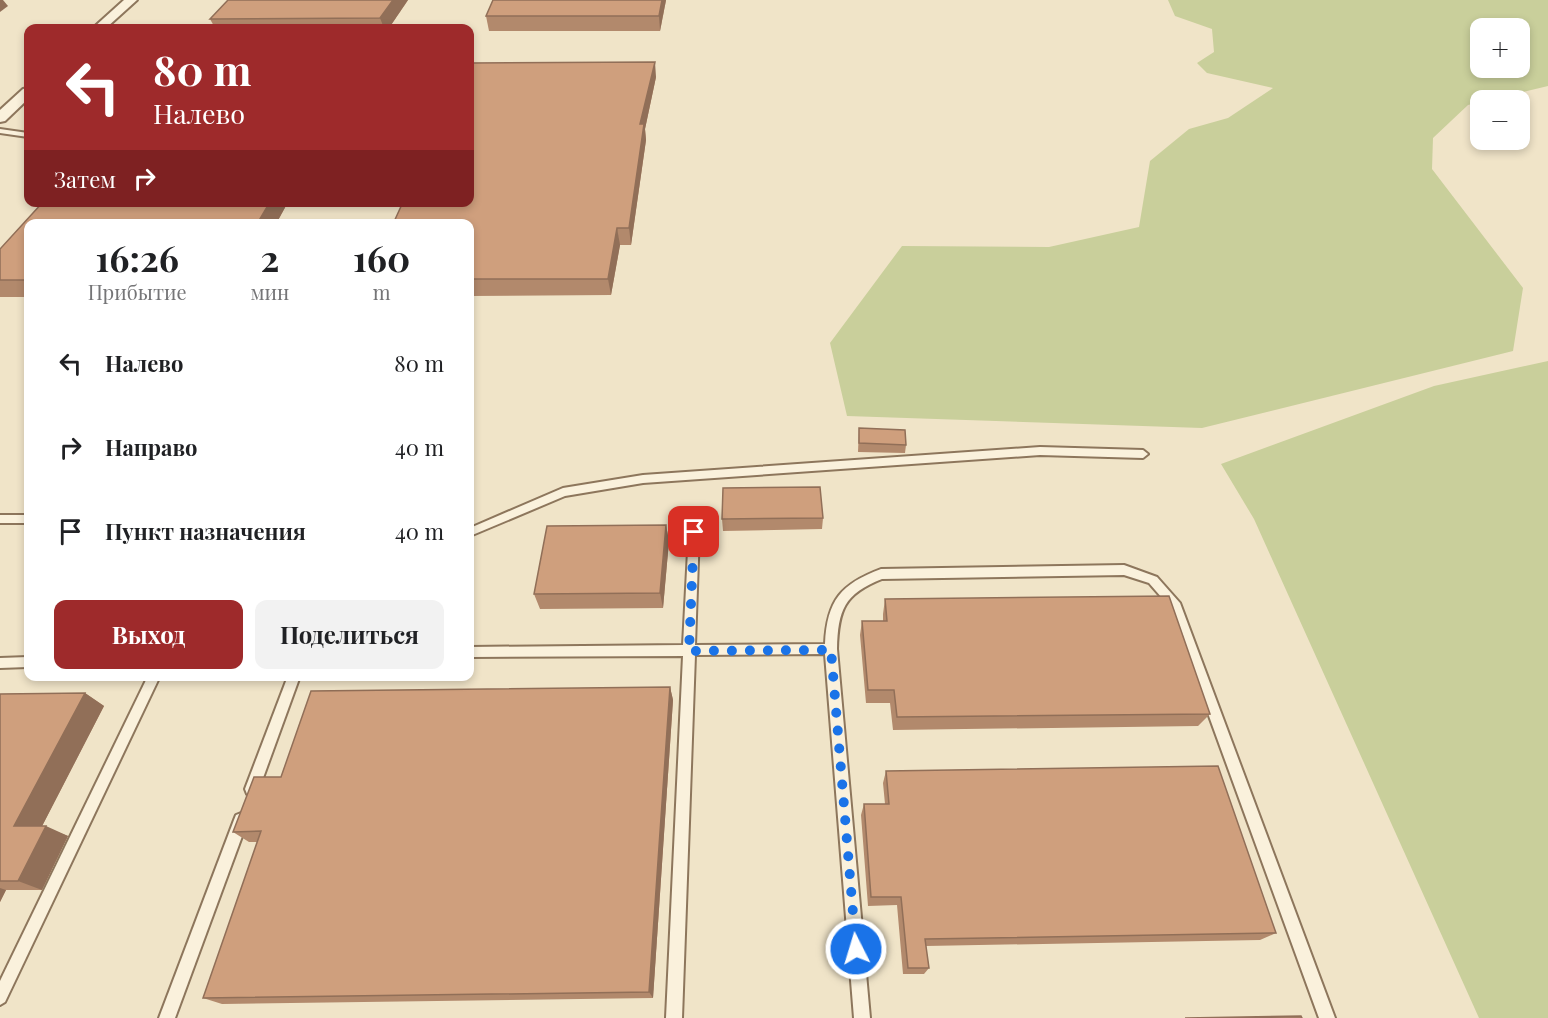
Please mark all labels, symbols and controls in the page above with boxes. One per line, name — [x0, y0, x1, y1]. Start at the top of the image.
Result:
map controls — [1470, 18, 1530, 150]
button: + — [1470, 18, 1530, 78]
text: 80 m — [153, 41, 251, 97]
icon: left — [54, 48, 132, 126]
button: − — [1470, 90, 1530, 150]
text: Налево — [153, 95, 245, 131]
icon: right — [128, 162, 161, 195]
text: Затем — [54, 164, 116, 194]
text: 16:26 — [95, 233, 179, 281]
text: 2 — [260, 233, 279, 281]
text: 160 — [353, 233, 410, 281]
text: Прибытие — [88, 278, 187, 305]
text: мин — [250, 278, 289, 305]
text: m — [373, 278, 391, 305]
icon: left — [54, 347, 87, 380]
text: Налево — [105, 348, 183, 378]
text: 80 m — [394, 348, 444, 378]
icon: right — [54, 431, 87, 464]
text: Направо — [105, 432, 198, 462]
text: 40 m — [395, 432, 444, 462]
pin — [668, 506, 719, 557]
icon: arrive — [54, 515, 87, 548]
icon: arrive — [677, 515, 710, 548]
text: Пункт назначения — [105, 516, 306, 546]
text: 40 m — [395, 516, 444, 546]
button: Выход — [54, 600, 243, 669]
button: Поделиться — [255, 600, 444, 669]
position arrow — [824, 917, 888, 981]

